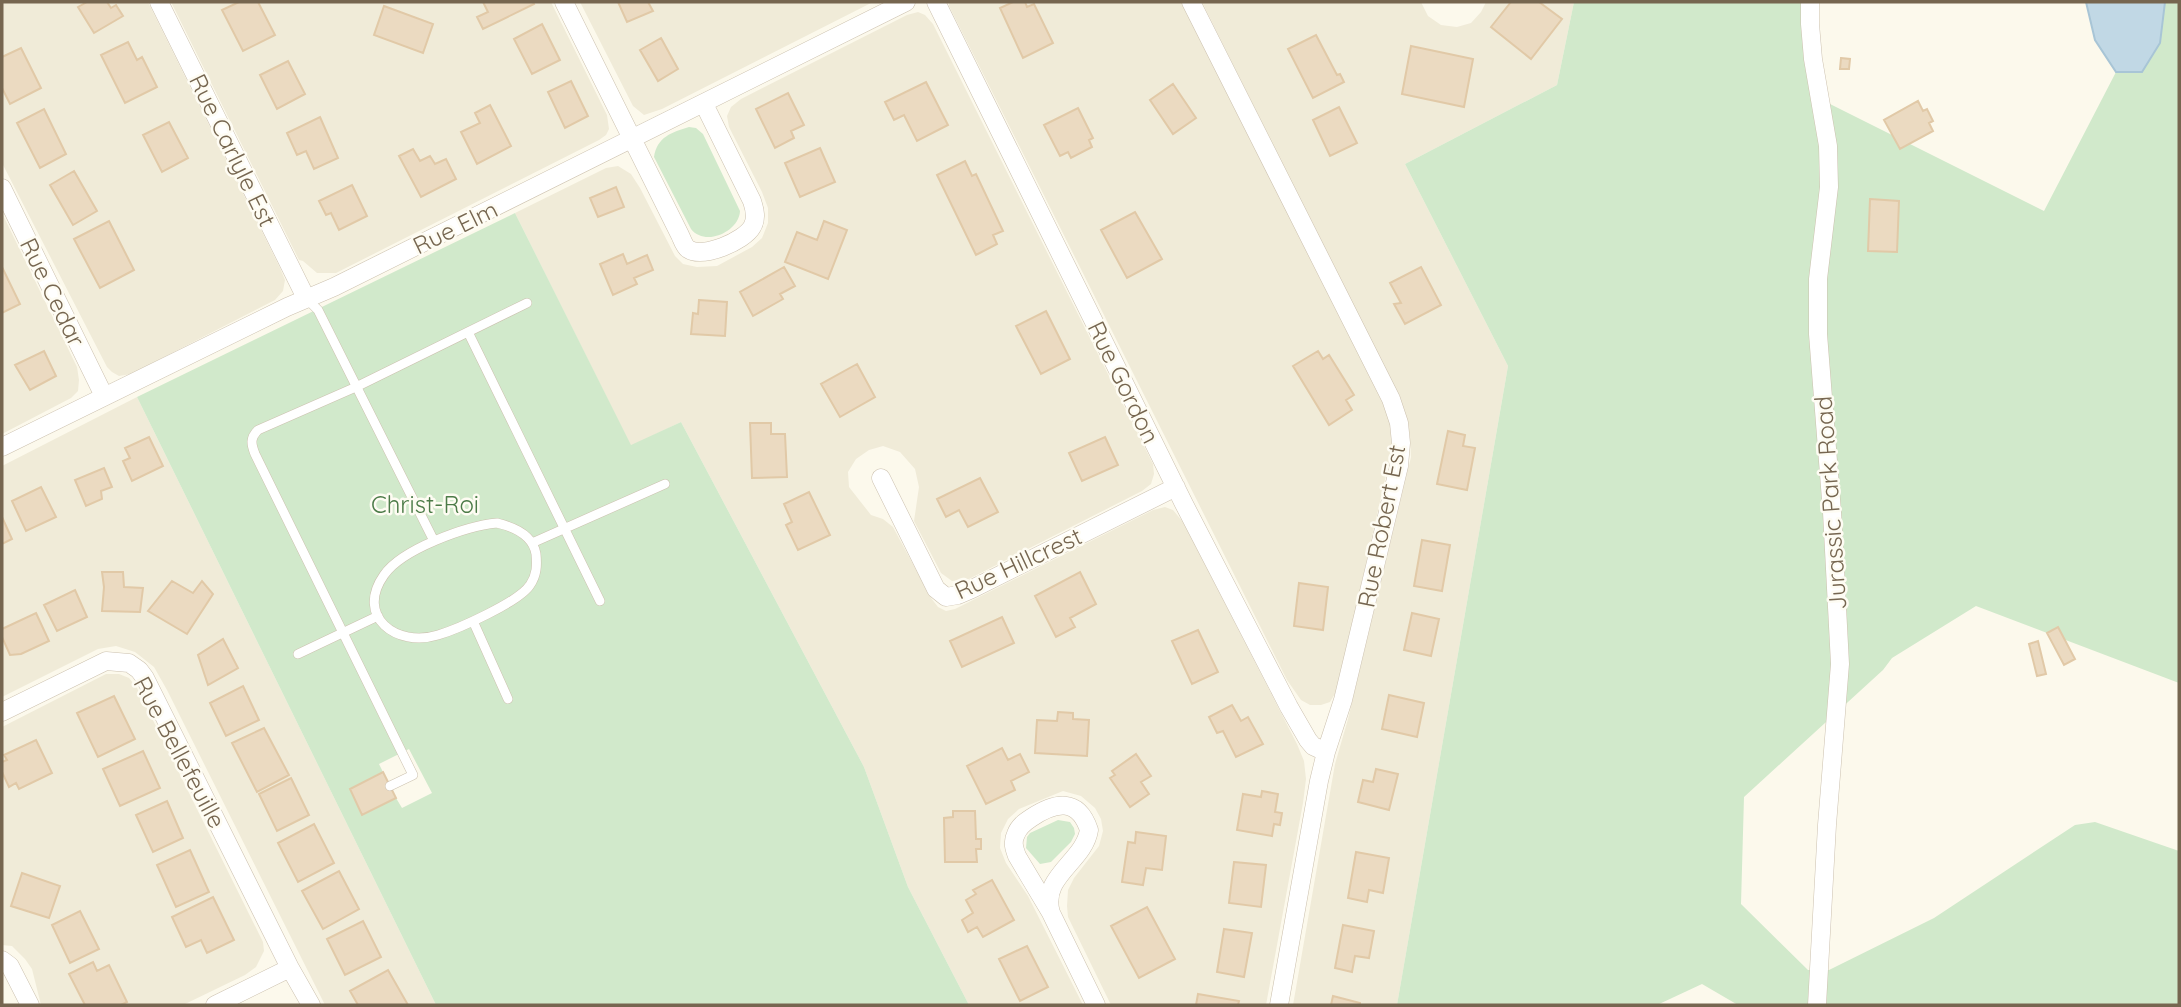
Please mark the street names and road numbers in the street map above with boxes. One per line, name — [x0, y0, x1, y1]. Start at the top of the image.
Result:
street label: Rue Carlyle Est — [183, 69, 283, 231]
street label: Rue Elm — [408, 194, 502, 260]
street label: Rue Cedar — [14, 233, 92, 351]
street label: Rue Gordon — [1081, 316, 1167, 448]
street label: Jurassic Park Road — [1808, 395, 1852, 611]
street label: Rue Robert Est — [1351, 442, 1411, 610]
street label: Rue Hillcrest — [950, 520, 1086, 606]
street label: Rue Bellefeuille — [127, 671, 233, 833]

